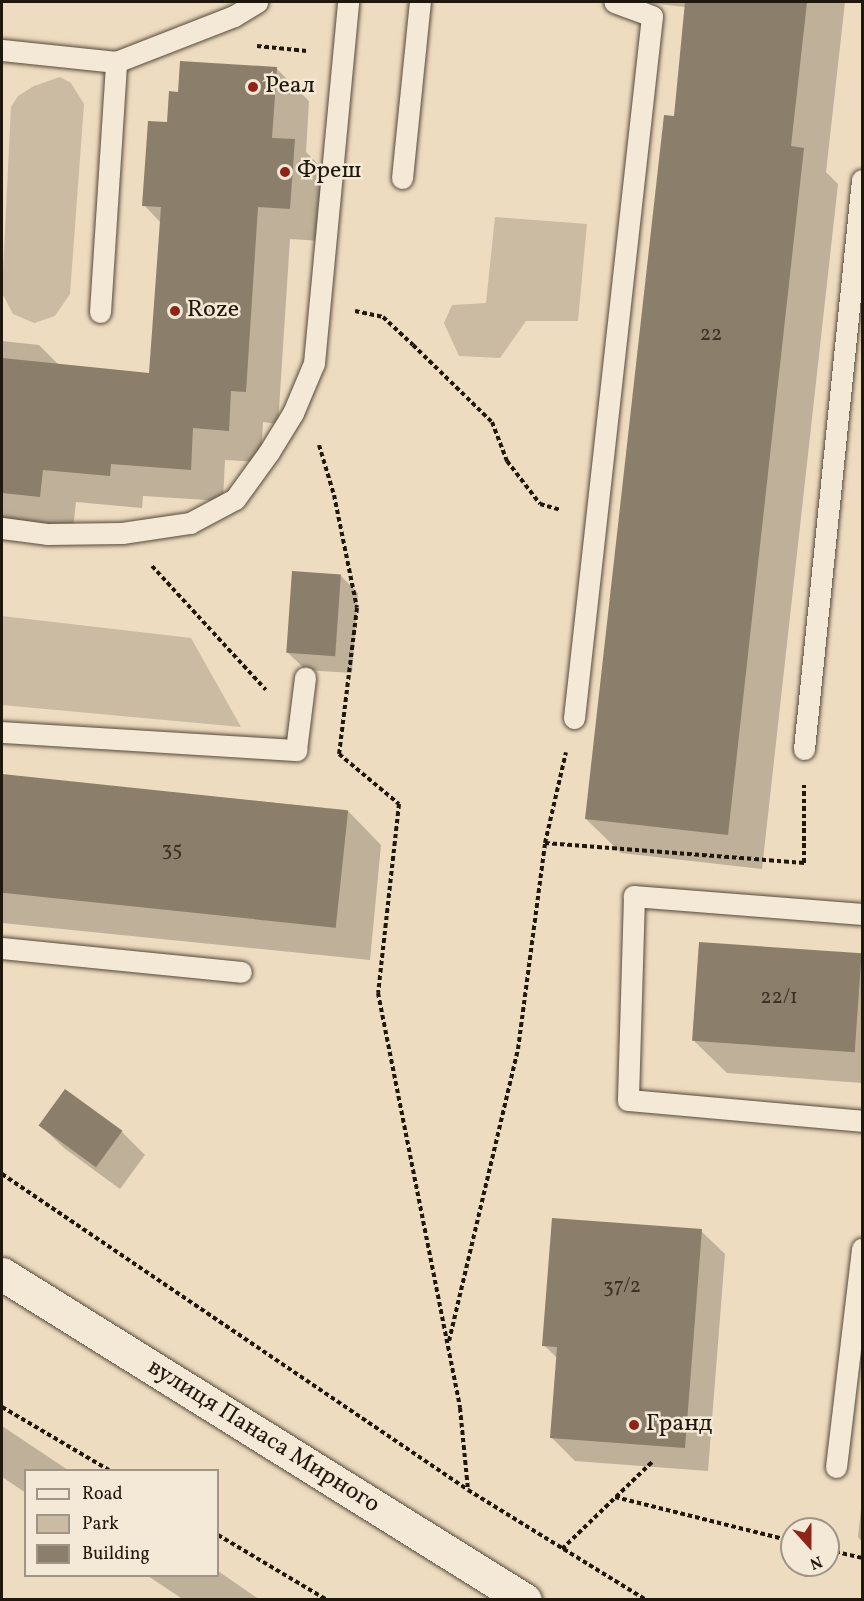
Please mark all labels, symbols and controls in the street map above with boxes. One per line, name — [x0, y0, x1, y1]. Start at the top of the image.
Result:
place label: Реал — [265, 73, 315, 101]
marker: Реал — [246, 80, 260, 94]
place label: Фреш — [297, 158, 361, 186]
marker: Фреш — [278, 165, 292, 179]
place label: Roze — [187, 297, 239, 325]
marker: Roze — [168, 304, 182, 318]
house number: 22 — [700, 322, 722, 348]
house number: 35 — [162, 837, 182, 863]
house number: 22/1 — [760, 985, 798, 1011]
house number: 37/2 — [603, 1274, 641, 1300]
street label: вулиця Панаса Мирного — [142, 1354, 384, 1520]
place label: Гранд — [646, 1411, 712, 1439]
marker: Гранд — [627, 1418, 641, 1432]
legend — [24, 1469, 219, 1577]
text: Road — [82, 1482, 123, 1507]
text: Park — [82, 1512, 119, 1537]
north arrow — [780, 1517, 840, 1577]
text: Building — [82, 1542, 150, 1567]
text: N — [806, 1550, 825, 1574]

